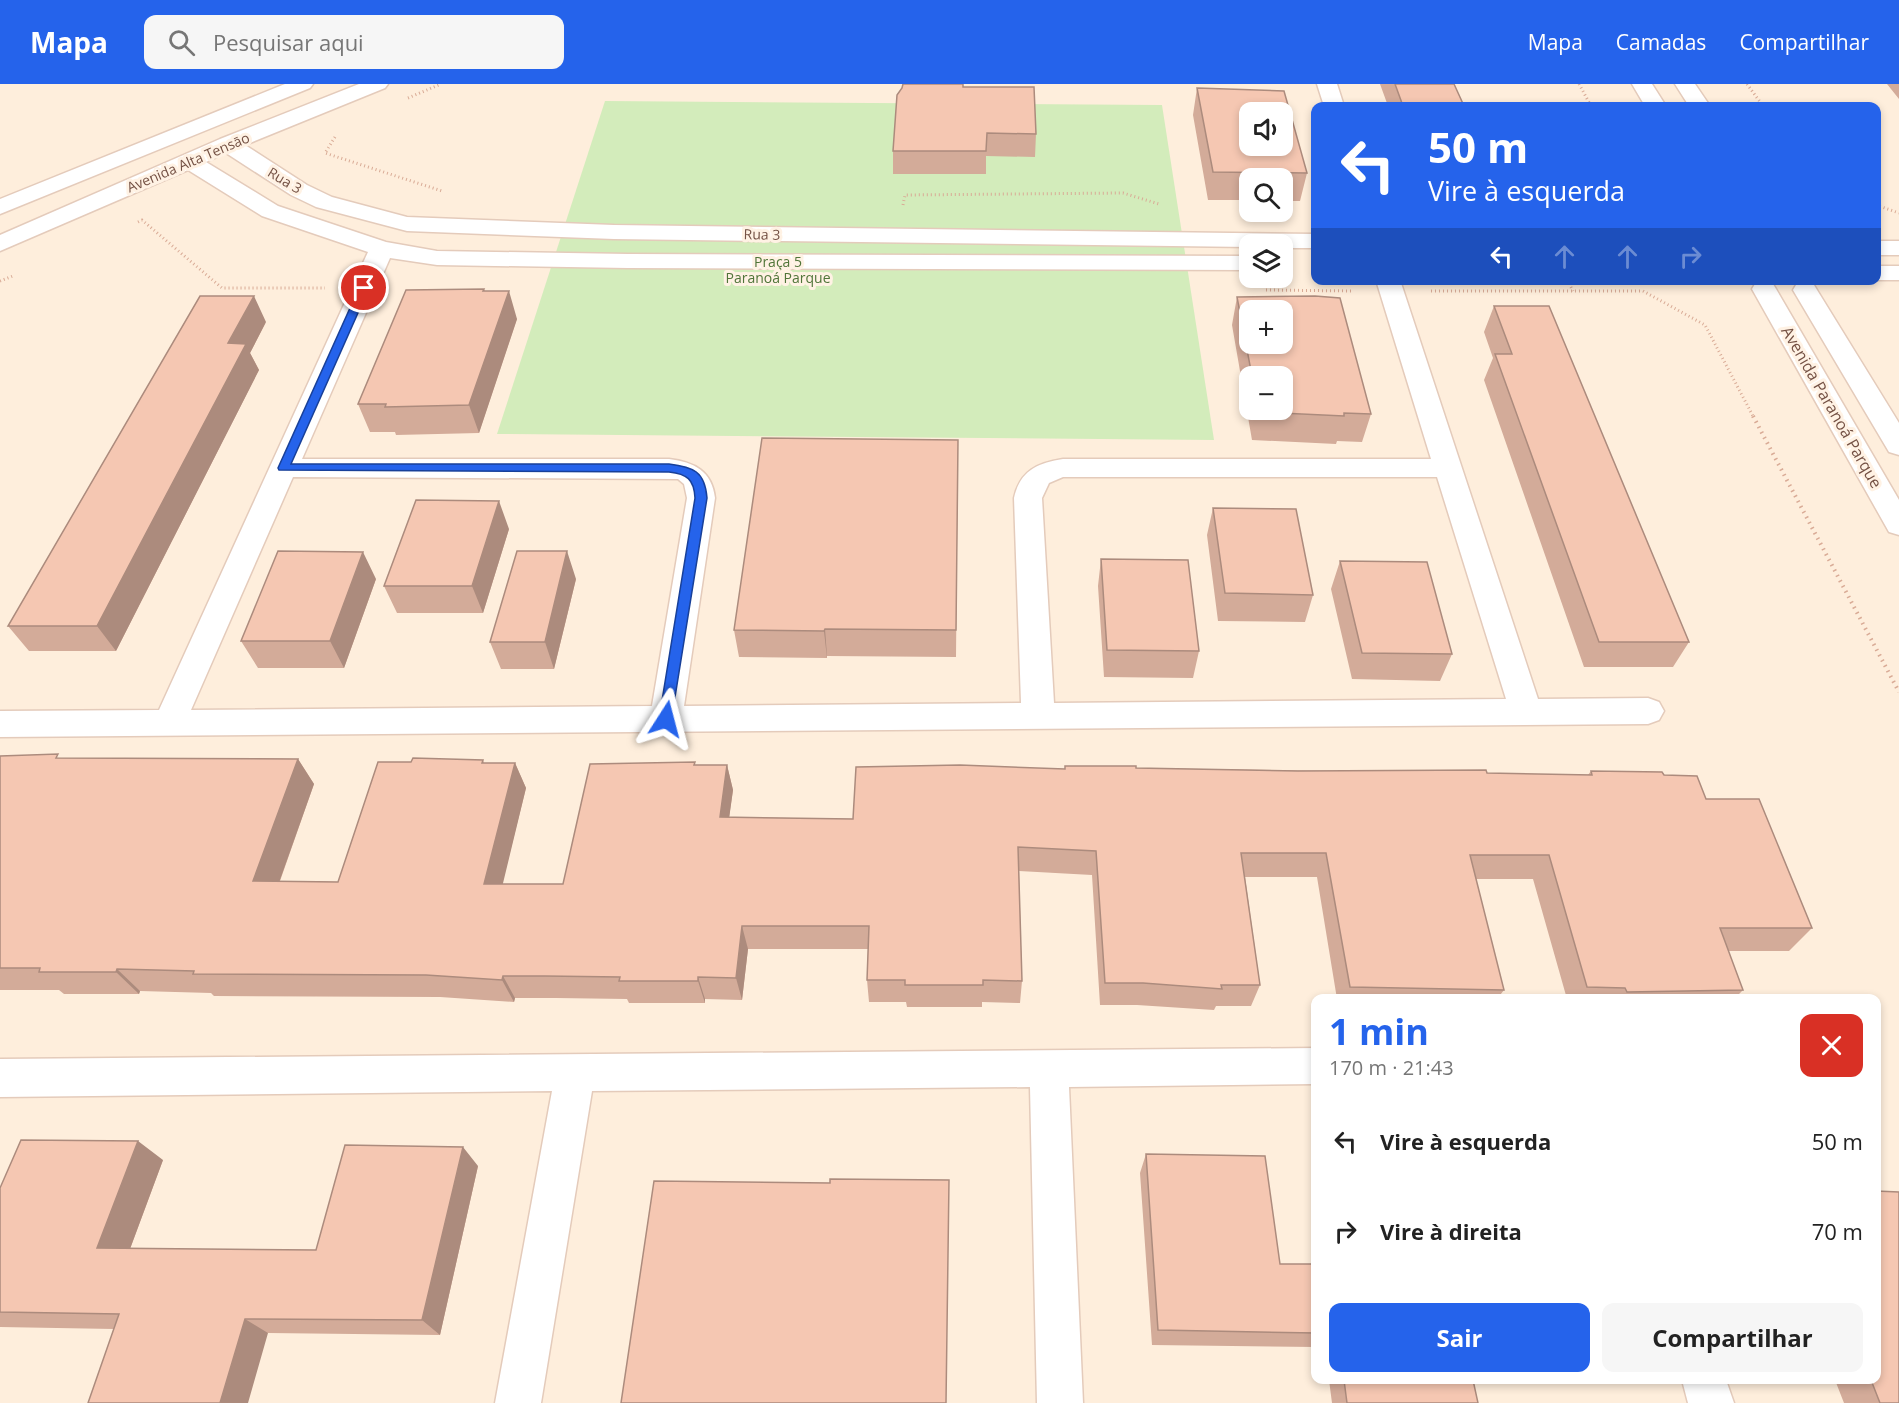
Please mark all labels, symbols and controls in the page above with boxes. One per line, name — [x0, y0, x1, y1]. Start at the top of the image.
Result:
search box — [144, 15, 564, 69]
text: Mapa — [30, 23, 108, 61]
icon: search — [165, 26, 198, 59]
text: Pesquisar aqui — [213, 27, 364, 57]
text: Mapa — [1528, 28, 1583, 56]
text: Camadas — [1616, 28, 1706, 56]
text: Compartilhar — [1739, 28, 1869, 56]
map controls — [1239, 102, 1293, 420]
button: sound — [1239, 102, 1293, 156]
text: 50 m — [1428, 118, 1528, 175]
icon: left — [1329, 126, 1407, 204]
street label: Avenida Alta Tensāo — [124, 128, 252, 196]
street label: Rua 3 — [264, 162, 306, 198]
button: search — [1239, 168, 1293, 222]
text: Vire à esquerda — [1428, 172, 1625, 209]
street label: Rua 3 — [744, 224, 780, 244]
button: layers — [1239, 234, 1293, 288]
icon: left — [1485, 240, 1518, 273]
icon: ahead — [1548, 240, 1581, 273]
icon: ahead — [1611, 240, 1644, 273]
icon: right — [1674, 240, 1707, 273]
park label: Praça 5 Paranoá Parque — [725, 252, 831, 287]
pin — [338, 262, 389, 313]
icon: arrive — [347, 271, 380, 304]
button: + — [1239, 300, 1293, 354]
street label: Avenida Paranoá Parque — [1777, 322, 1887, 492]
button: − — [1239, 366, 1293, 420]
position arrow — [634, 687, 698, 751]
text: 1 min — [1329, 1007, 1429, 1056]
button: close — [1800, 1014, 1863, 1077]
text: 170 m · 21:43 — [1329, 1054, 1454, 1081]
icon: left — [1329, 1125, 1362, 1158]
text: Vire à esquerda — [1380, 1126, 1551, 1156]
text: 50 m — [1812, 1126, 1863, 1156]
icon: right — [1329, 1215, 1362, 1248]
text: Vire à direita — [1380, 1216, 1522, 1246]
text: 70 m — [1812, 1216, 1863, 1246]
button: Sair — [1329, 1303, 1590, 1372]
button: Compartilhar — [1602, 1303, 1863, 1372]

